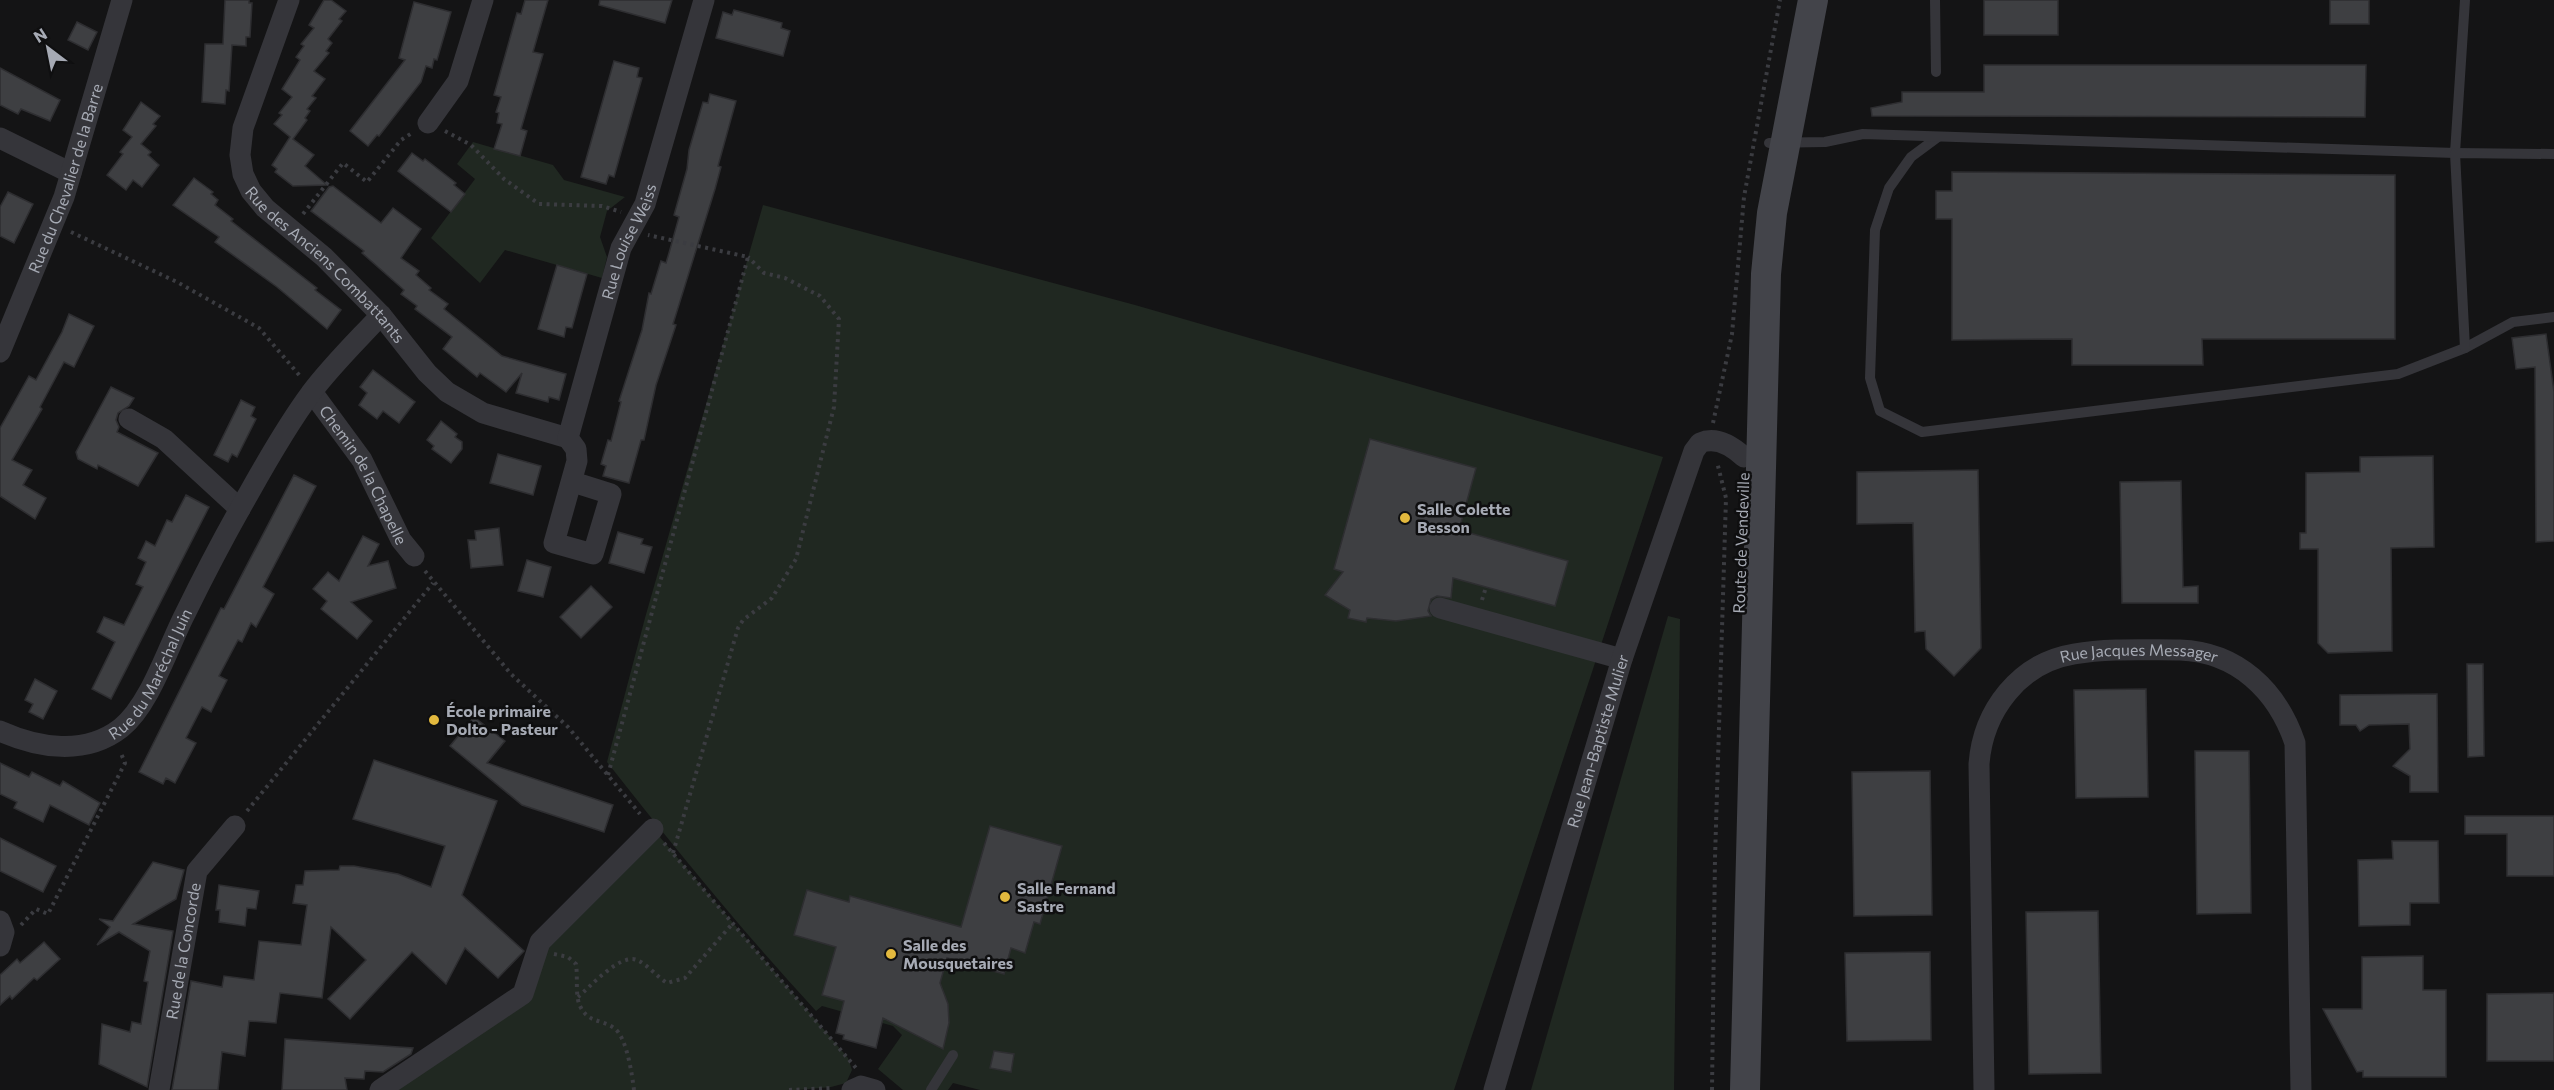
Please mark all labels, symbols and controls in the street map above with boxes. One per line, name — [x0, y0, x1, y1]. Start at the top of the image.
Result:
north arrow — [18, 18, 78, 78]
text: N — [30, 24, 50, 46]
street label: Rue du Chevalier de la Barre — [24, 81, 106, 276]
street label: Rue Louise Weiss — [597, 181, 659, 302]
street label: Rue des Anciens Combattants — [242, 182, 409, 346]
street label: Chemin de la Chapelle — [316, 401, 412, 547]
street label: Route de Vendeville — [1729, 472, 1752, 614]
place label: Salle Colette Besson — [1417, 499, 1510, 536]
marker: Salle Colette Besson — [1398, 511, 1412, 525]
street label: Rue du Maréchal Juin — [105, 605, 195, 743]
street label: Rue Jacques Messager — [2058, 640, 2222, 666]
street label: Rue Jean-Baptiste Mulier — [1562, 651, 1632, 830]
place label: École primaire Dolto - Pasteur — [446, 701, 558, 738]
marker: École primaire Dolto - Pasteur — [427, 713, 441, 727]
place label: Salle Fernand Sastre — [1017, 878, 1116, 915]
street label: Rue de la Concorde — [161, 881, 204, 1021]
marker: Salle Fernand Sastre — [998, 890, 1012, 904]
place label: Salle des Mousquetaires — [903, 935, 1013, 972]
marker: Salle des Mousquetaires — [884, 947, 898, 961]

